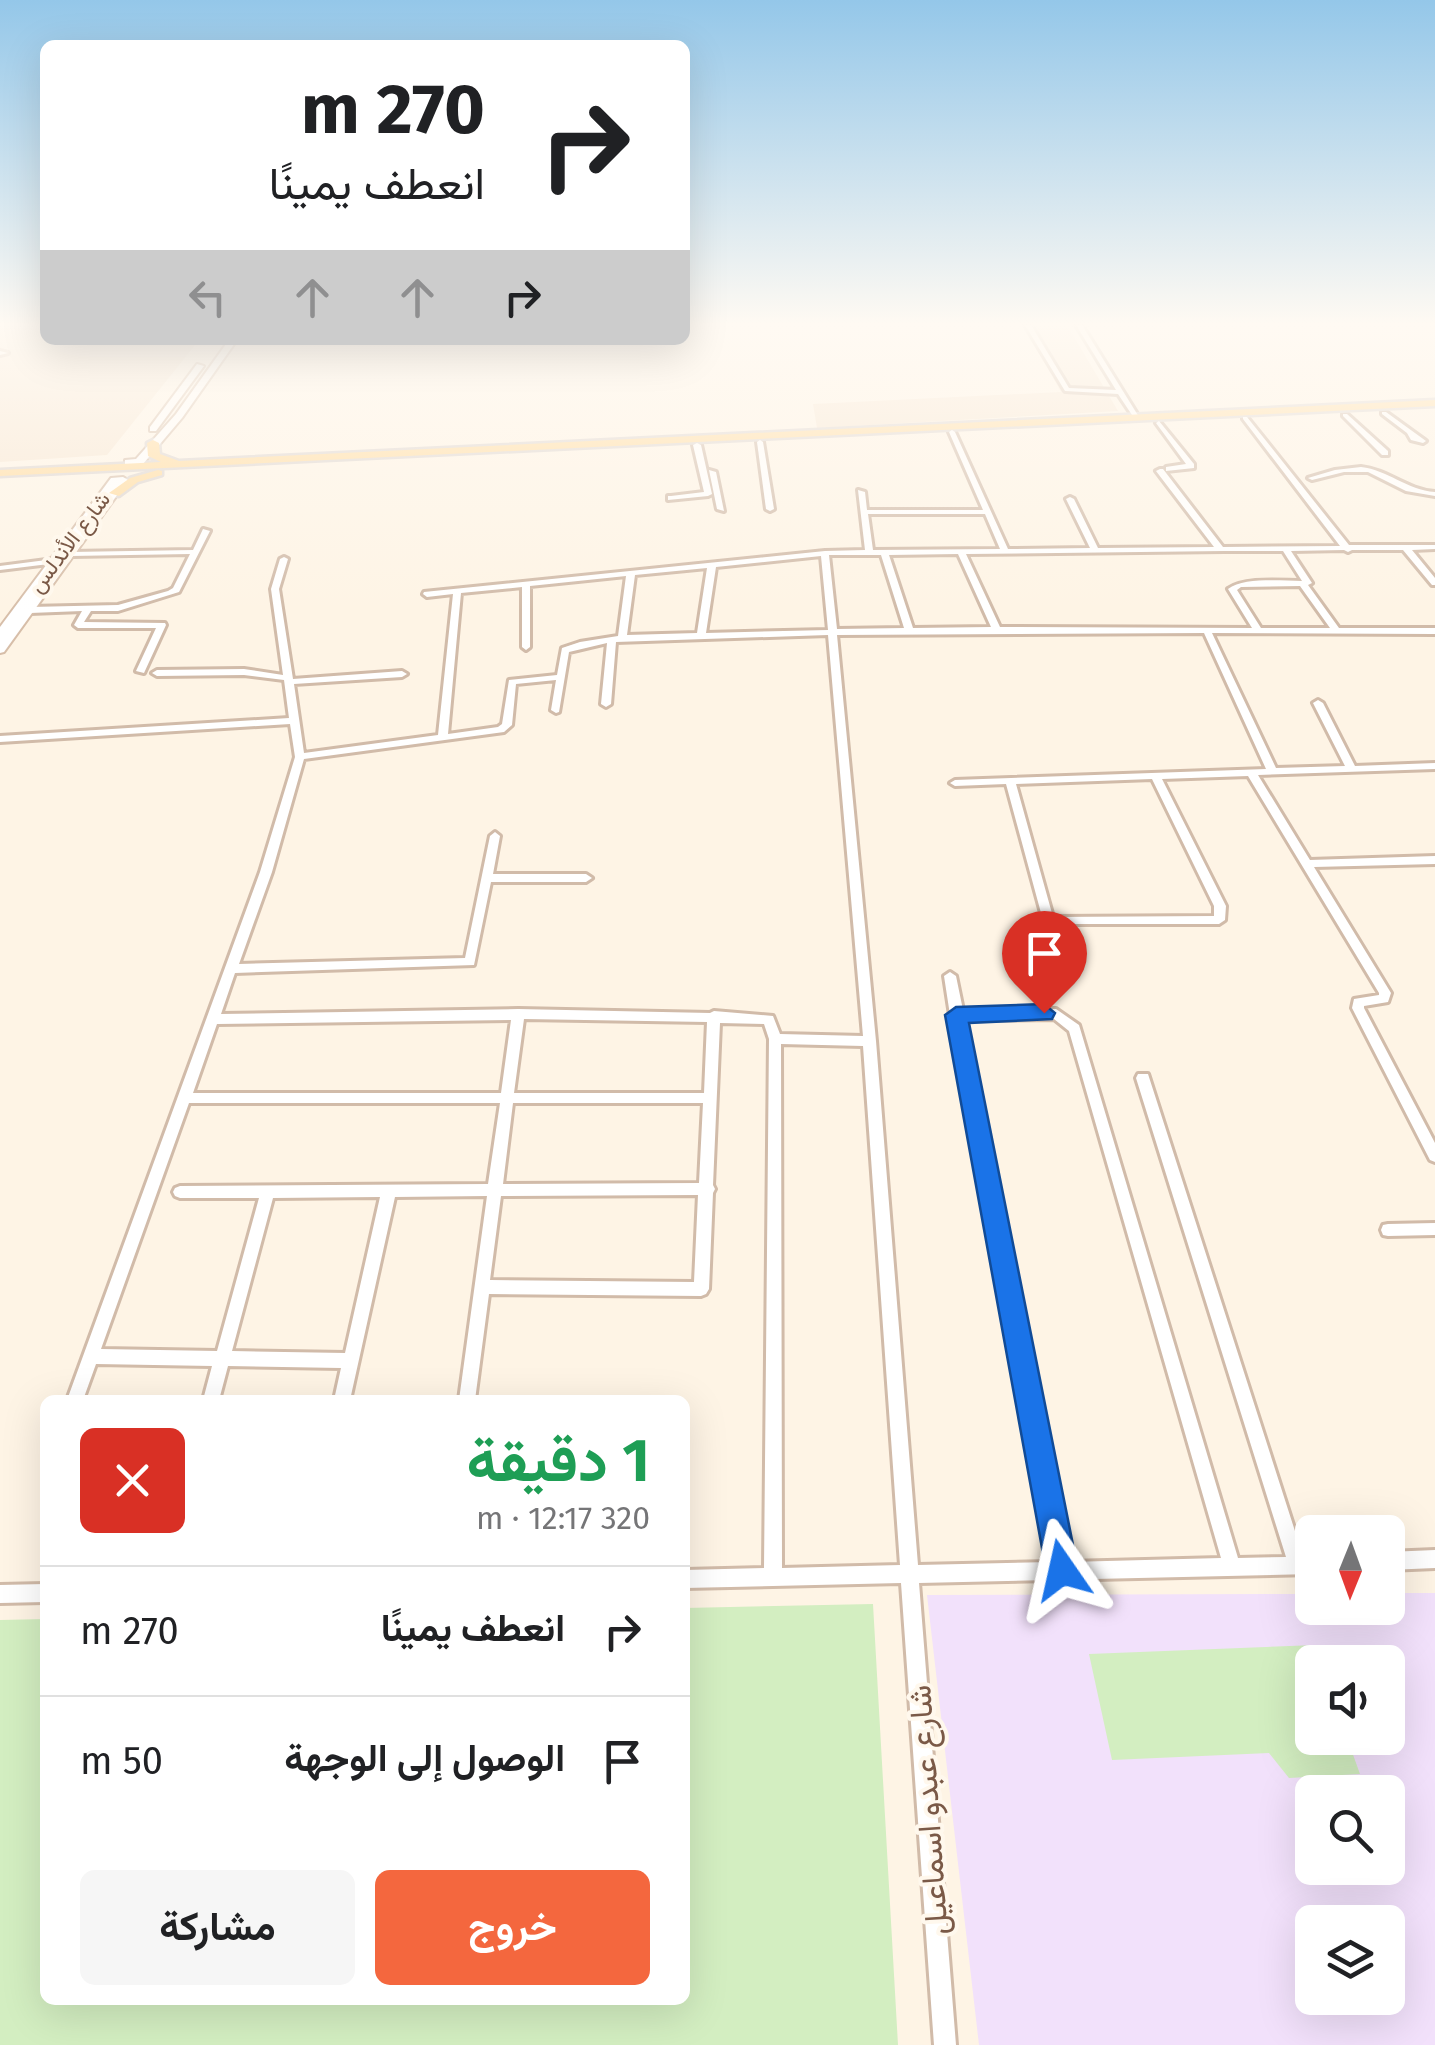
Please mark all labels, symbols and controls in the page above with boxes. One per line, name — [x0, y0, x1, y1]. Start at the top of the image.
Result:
text: 270 m — [301, 68, 485, 152]
icon: right — [520, 80, 650, 210]
text: انعطف يمينًا — [269, 157, 485, 211]
icon: left — [180, 270, 235, 325]
icon: ahead — [285, 270, 340, 325]
icon: ahead — [390, 270, 445, 325]
icon: right — [495, 270, 550, 325]
street label: شارع الأندلس — [23, 487, 117, 599]
pin — [1002, 911, 1087, 1014]
icon: arrive — [1017, 926, 1072, 981]
text: 1 دقيقة — [466, 1425, 650, 1497]
button: close — [80, 1428, 185, 1533]
text: 320 m · 12:17 — [476, 1499, 650, 1537]
north arrow — [1295, 1515, 1405, 1625]
map controls — [1295, 1515, 1405, 2015]
position arrow — [1010, 1518, 1114, 1622]
icon: right — [595, 1604, 650, 1659]
text: انعطف يمينًا — [381, 1605, 565, 1651]
text: 270 m — [80, 1608, 179, 1654]
button: sound — [1295, 1645, 1405, 1755]
street label: شارع عبدو اسماعيل — [900, 1683, 959, 1936]
icon: arrive — [595, 1734, 650, 1789]
text: الوصول إلى الوجهة — [284, 1735, 565, 1781]
text: 50 m — [80, 1738, 163, 1784]
button: search — [1295, 1775, 1405, 1885]
button: مشاركة — [80, 1870, 355, 1985]
button: خروج — [375, 1870, 650, 1985]
button: layers — [1295, 1905, 1405, 2015]

